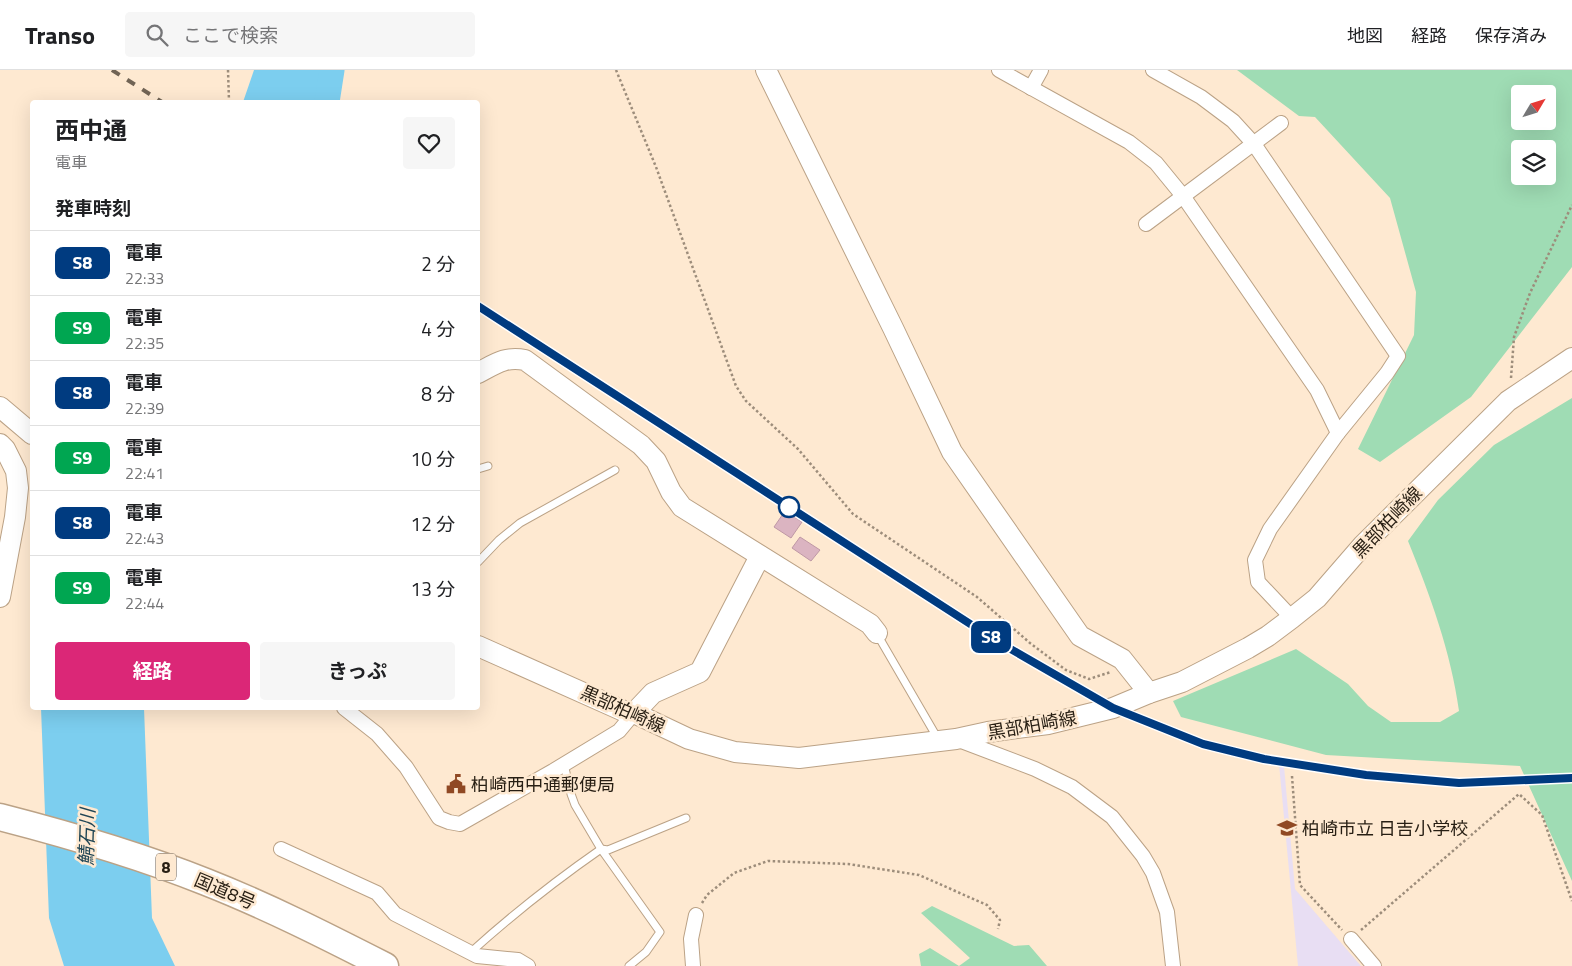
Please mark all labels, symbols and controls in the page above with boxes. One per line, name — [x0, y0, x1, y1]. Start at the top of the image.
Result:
search box — [125, 12, 475, 57]
text: Transo — [25, 17, 95, 53]
text: ここで検索 — [183, 20, 278, 49]
icon: search — [143, 21, 171, 49]
text: 地図 — [1347, 22, 1383, 49]
text: 経路 — [1411, 22, 1447, 49]
text: 保存済み — [1475, 22, 1547, 49]
north arrow — [1511, 85, 1556, 130]
map controls — [1511, 85, 1556, 185]
text: 西中通 — [55, 112, 127, 148]
button: heart — [403, 117, 455, 169]
button: layers — [1511, 140, 1556, 185]
text: 電車 — [55, 150, 87, 174]
text: 発車時刻 — [55, 193, 131, 222]
text: 電車 — [125, 237, 163, 266]
text: S8 — [73, 249, 92, 276]
text: 2 分 — [421, 249, 455, 278]
text: 22:33 — [125, 266, 164, 290]
text: 電車 — [125, 302, 163, 331]
text: S9 — [73, 314, 92, 341]
text: 4 分 — [421, 314, 455, 343]
text: 22:35 — [125, 331, 164, 355]
text: 電車 — [125, 367, 163, 396]
text: S8 — [73, 379, 92, 406]
text: 8 分 — [421, 379, 455, 408]
text: 22:39 — [125, 396, 164, 420]
text: 電車 — [125, 432, 163, 461]
text: S9 — [73, 444, 92, 471]
text: 10 分 — [411, 444, 455, 473]
text: 22:41 — [125, 461, 164, 485]
street label: 黒部柏崎線 — [1346, 480, 1428, 564]
unlabelled marker — [778, 496, 800, 518]
text: 電車 — [125, 497, 163, 526]
text: S8 — [73, 509, 92, 536]
text: 12 分 — [411, 509, 455, 538]
text: 22:43 — [125, 526, 164, 550]
text: 電車 — [125, 562, 163, 591]
text: S9 — [73, 574, 92, 601]
text: 13 分 — [411, 574, 455, 603]
text: 22:44 — [125, 591, 164, 615]
line badge: S8 — [968, 621, 1014, 653]
text: S8 — [981, 623, 1001, 650]
button: 経路 — [55, 642, 250, 700]
button: きっぷ — [260, 642, 455, 700]
street label: 黒部柏崎線 — [576, 678, 670, 740]
street label: 黒部柏崎線 — [985, 704, 1079, 746]
place label: 柏崎西中通郵便局 — [471, 771, 615, 798]
public building icon: 柏崎西中通郵便局 — [445, 773, 467, 795]
water label: 鯖石川 — [71, 806, 102, 866]
place label: 柏崎市立 日吉小学校 — [1302, 815, 1468, 842]
school or university icon: 柏崎市立 日吉小学校 — [1276, 817, 1298, 839]
road number: 8 — [156, 854, 176, 880]
street label: 国道8号 — [190, 866, 260, 916]

